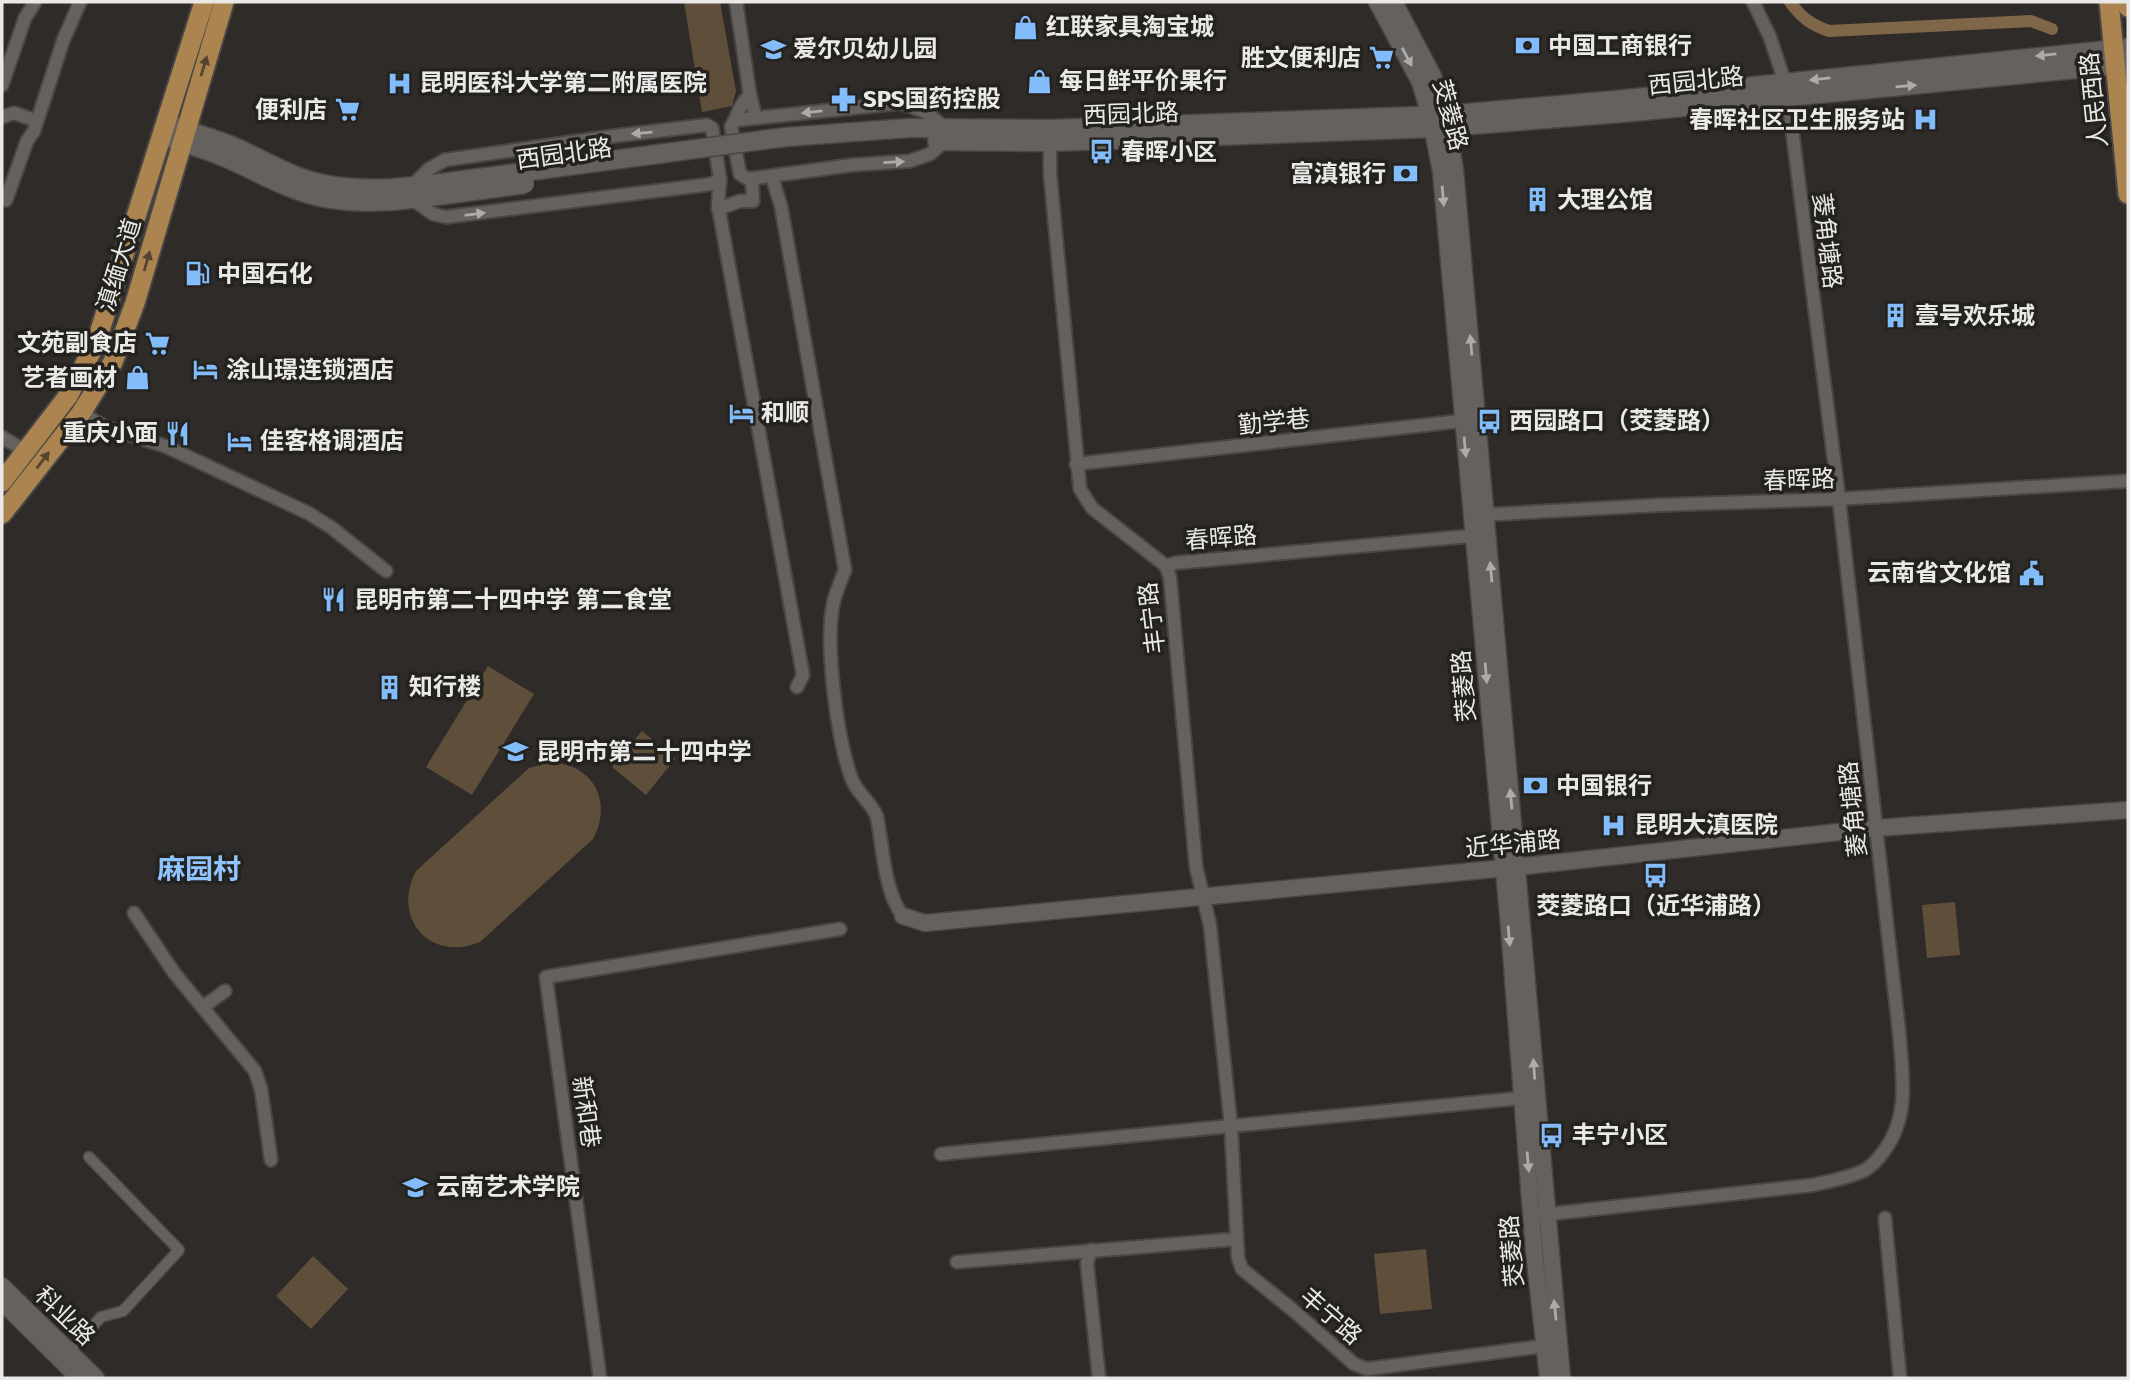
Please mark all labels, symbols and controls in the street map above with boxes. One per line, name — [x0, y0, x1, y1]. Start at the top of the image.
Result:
shop icon: 红联家具淘宝城 — [1012, 13, 1040, 41]
place label: 红联家具淘宝城 — [1046, 13, 1214, 41]
bank icon: 中国工商银行 — [1514, 32, 1542, 60]
place label: 中国工商银行 — [1548, 32, 1692, 60]
school or university icon: 爱尔贝幼儿园 — [759, 35, 787, 63]
place label: 爱尔贝幼儿园 — [793, 35, 937, 63]
place label: 胜文便利店 — [1241, 44, 1361, 72]
supermarket icon: 胜文便利店 — [1367, 44, 1395, 72]
one-way arrow — [1401, 47, 1413, 67]
one-way arrow — [2035, 50, 2057, 61]
street label: 人民西路 — [2075, 51, 2113, 149]
one-way arrow — [199, 55, 210, 76]
street label: 西园北路 — [1647, 62, 1745, 100]
shop icon: 每日鲜平价果行 — [1025, 67, 1053, 95]
place label: 每日鲜平价果行 — [1059, 67, 1227, 95]
hospital icon: 昆明医科大学第二附属医院 — [385, 69, 413, 97]
place label: 昆明医科大学第二附属医院 — [419, 69, 707, 97]
one-way arrow — [1808, 74, 1830, 85]
street label: 茭菱路 — [1427, 77, 1473, 153]
one-way arrow — [1896, 80, 1918, 91]
pharmacy icon: SPS国药控股 — [829, 85, 857, 113]
place label: SPS国药控股 — [863, 85, 1000, 113]
place label: 便利店 — [255, 96, 327, 124]
supermarket icon: 便利店 — [333, 96, 361, 124]
street label: 西园北路 — [1083, 98, 1179, 130]
one-way arrow — [801, 106, 823, 117]
place label: 春晖社区卫生服务站 — [1689, 106, 1905, 134]
hospital icon: 春晖社区卫生服务站 — [1911, 106, 1939, 134]
one-way arrow — [631, 128, 653, 139]
street label: 西园北路 — [515, 133, 613, 175]
bus stop icon: 春晖小区 — [1087, 138, 1115, 166]
place label: 春晖小区 — [1121, 138, 1217, 166]
one-way arrow — [883, 156, 905, 167]
place label: 富滇银行 — [1290, 160, 1386, 188]
bank icon: 富滇银行 — [1392, 160, 1420, 188]
one-way arrow — [1438, 185, 1449, 207]
building icon: 大理公馆 — [1523, 186, 1551, 214]
place label: 大理公馆 — [1557, 186, 1653, 214]
street label: 菱角塘路 — [1807, 192, 1847, 290]
one-way arrow — [464, 208, 486, 219]
street label: 滇缅大道 — [92, 215, 146, 315]
one-way arrow — [143, 250, 153, 271]
fuel station icon: 中国石化 — [183, 260, 211, 288]
place label: 中国石化 — [217, 260, 313, 288]
building icon: 壹号欢乐城 — [1881, 302, 1909, 330]
place label: 壹号欢乐城 — [1915, 302, 2035, 330]
place label: 文苑副食店 — [17, 329, 137, 357]
supermarket icon: 文苑副食店 — [143, 329, 171, 357]
one-way arrow — [1465, 334, 1476, 356]
hotel icon: 涂山璟连锁酒店 — [192, 356, 220, 384]
place label: 涂山璟连锁酒店 — [226, 356, 394, 384]
place label: 艺者画材 — [21, 364, 117, 392]
shop icon: 艺者画材 — [123, 364, 151, 392]
hotel icon: 和顺 — [727, 399, 755, 427]
place label: 和顺 — [761, 399, 809, 427]
street label: 勤学巷 — [1237, 404, 1311, 440]
bus stop icon: 西园路口（茭菱路） — [1475, 407, 1503, 435]
place label: 西园路口（茭菱路） — [1509, 407, 1725, 435]
place label: 重庆小面 — [62, 419, 158, 447]
restaurant icon: 重庆小面 — [164, 419, 192, 447]
hotel icon: 佳客格调酒店 — [226, 427, 254, 455]
place label: 佳客格调酒店 — [260, 427, 404, 455]
one-way arrow — [1460, 436, 1471, 458]
one-way arrow — [36, 451, 50, 469]
street label: 春晖路 — [1763, 465, 1835, 495]
street label: 春晖路 — [1184, 521, 1258, 555]
place label: 云南省文化馆 — [1867, 559, 2011, 587]
public building icon: 云南省文化馆 — [2017, 559, 2045, 587]
one-way arrow — [1486, 561, 1497, 583]
street label: 丰宁路 — [1134, 581, 1170, 655]
restaurant icon: 昆明市第二十四中学 第二食堂 — [320, 586, 348, 614]
place label: 昆明市第二十四中学 第二食堂 — [354, 586, 672, 614]
street label: 茭菱路 — [1447, 649, 1481, 723]
one-way arrow — [1481, 662, 1492, 684]
building icon: 知行楼 — [375, 673, 403, 701]
place label: 知行楼 — [409, 673, 481, 701]
school or university icon: 昆明市第二十四中学 — [502, 738, 530, 766]
place label: 昆明市第二十四中学 — [536, 738, 752, 766]
street label: 菱角塘路 — [1834, 760, 1872, 858]
bank icon: 中国银行 — [1522, 772, 1550, 800]
place label: 中国银行 — [1556, 772, 1652, 800]
one-way arrow — [1505, 787, 1516, 809]
hospital icon: 昆明大滇医院 — [1600, 811, 1628, 839]
place label: 昆明大滇医院 — [1634, 811, 1778, 839]
street label: 近华浦路 — [1464, 825, 1562, 863]
district label: 麻园村 — [157, 853, 241, 886]
bus stop icon: 茭菱路口（近华浦路） — [1642, 861, 1670, 889]
place label: 茭菱路口（近华浦路） — [1536, 892, 1776, 920]
one-way arrow — [1504, 925, 1515, 947]
one-way arrow — [1528, 1058, 1539, 1080]
street label: 新和巷 — [567, 1074, 605, 1150]
bus stop icon: 丰宁小区 — [1538, 1121, 1566, 1149]
place label: 丰宁小区 — [1572, 1121, 1668, 1149]
one-way arrow — [1523, 1151, 1534, 1173]
school or university icon: 云南艺术学院 — [402, 1173, 430, 1201]
place label: 云南艺术学院 — [436, 1173, 580, 1201]
street label: 茭菱路 — [1495, 1214, 1529, 1288]
street label: 科业路 — [29, 1281, 101, 1351]
street label: 丰宁路 — [1295, 1282, 1367, 1350]
one-way arrow — [1549, 1299, 1560, 1321]

